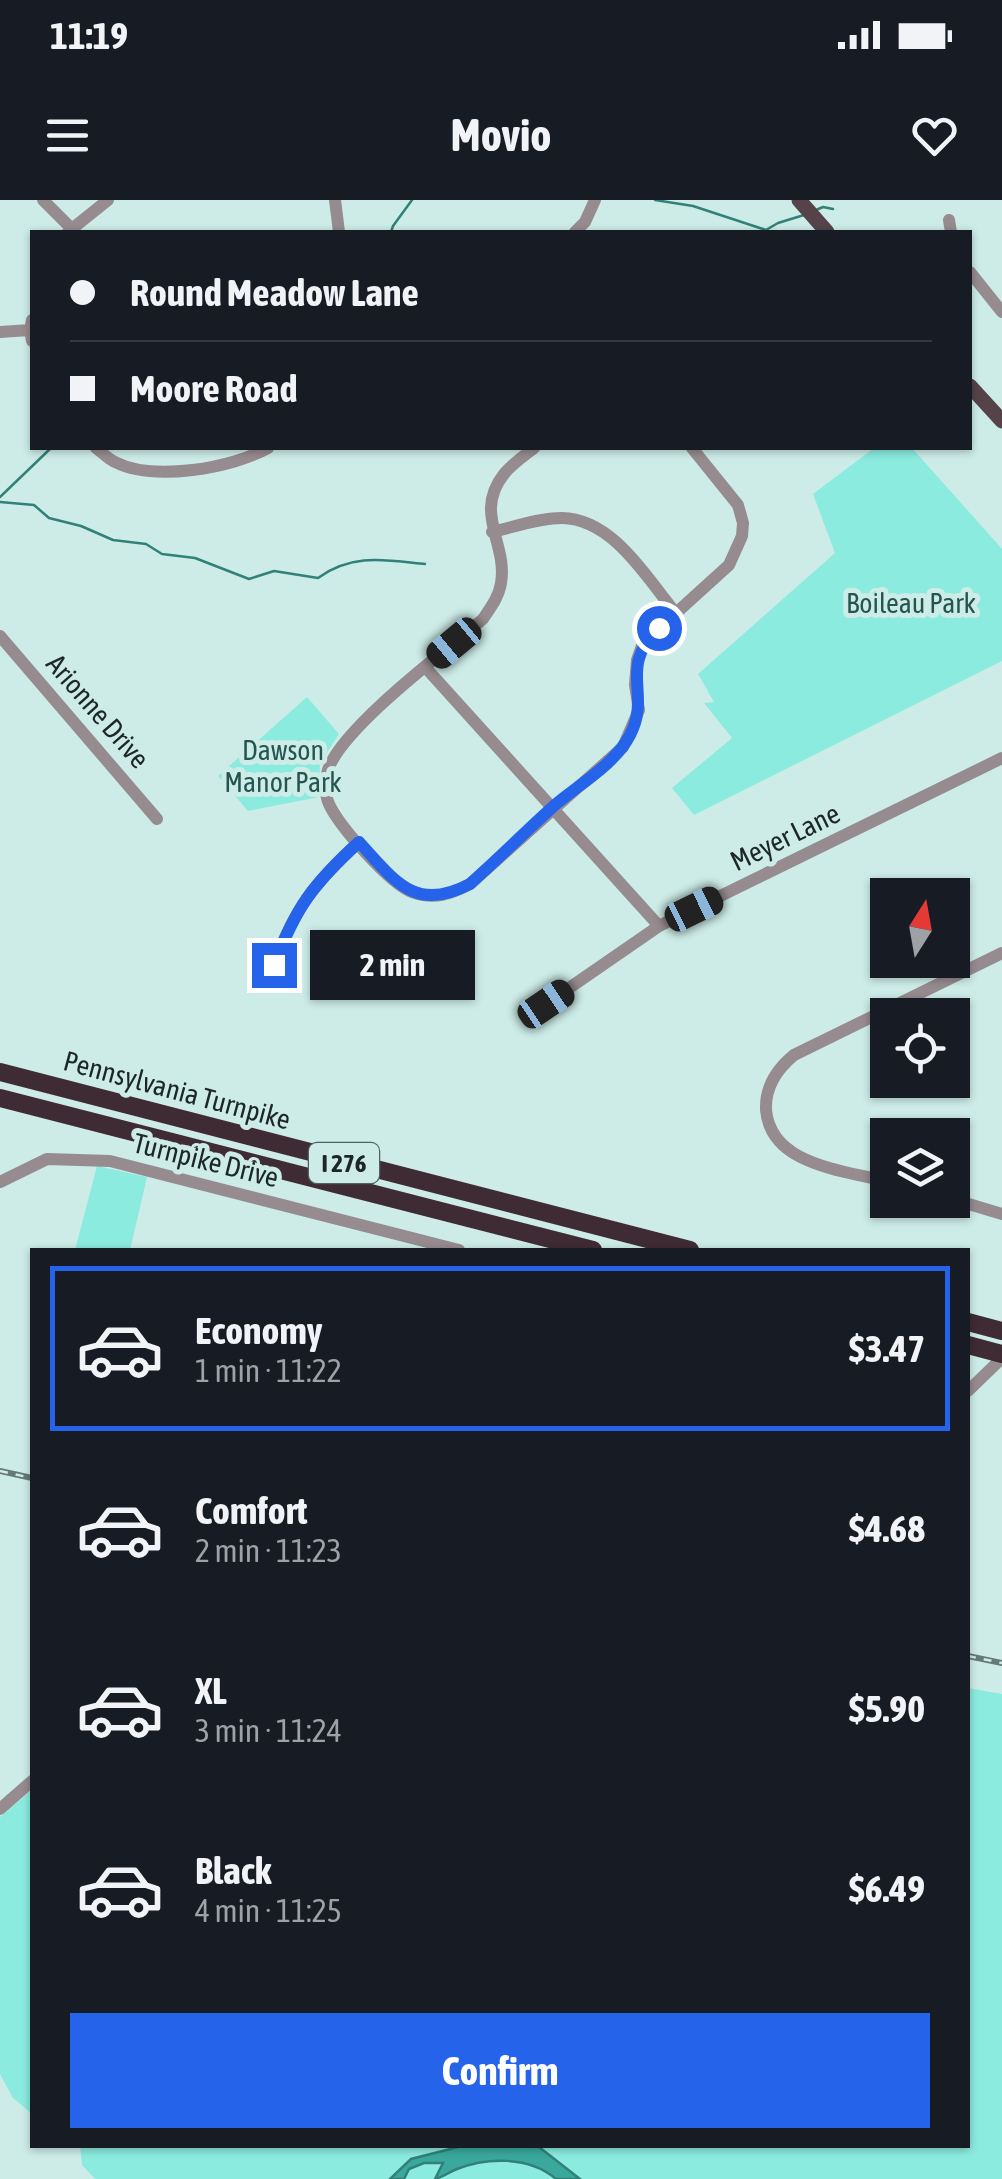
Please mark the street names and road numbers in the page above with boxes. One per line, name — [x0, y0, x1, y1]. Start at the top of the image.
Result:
street label: Arionne Drive — [40, 648, 156, 774]
street label: Meyer Lane — [725, 797, 845, 877]
street label: Pennsylvania Turnpike — [60, 1044, 294, 1136]
street label: Turnpike Drive — [130, 1126, 282, 1194]
road number: I 276 — [309, 1143, 379, 1183]

